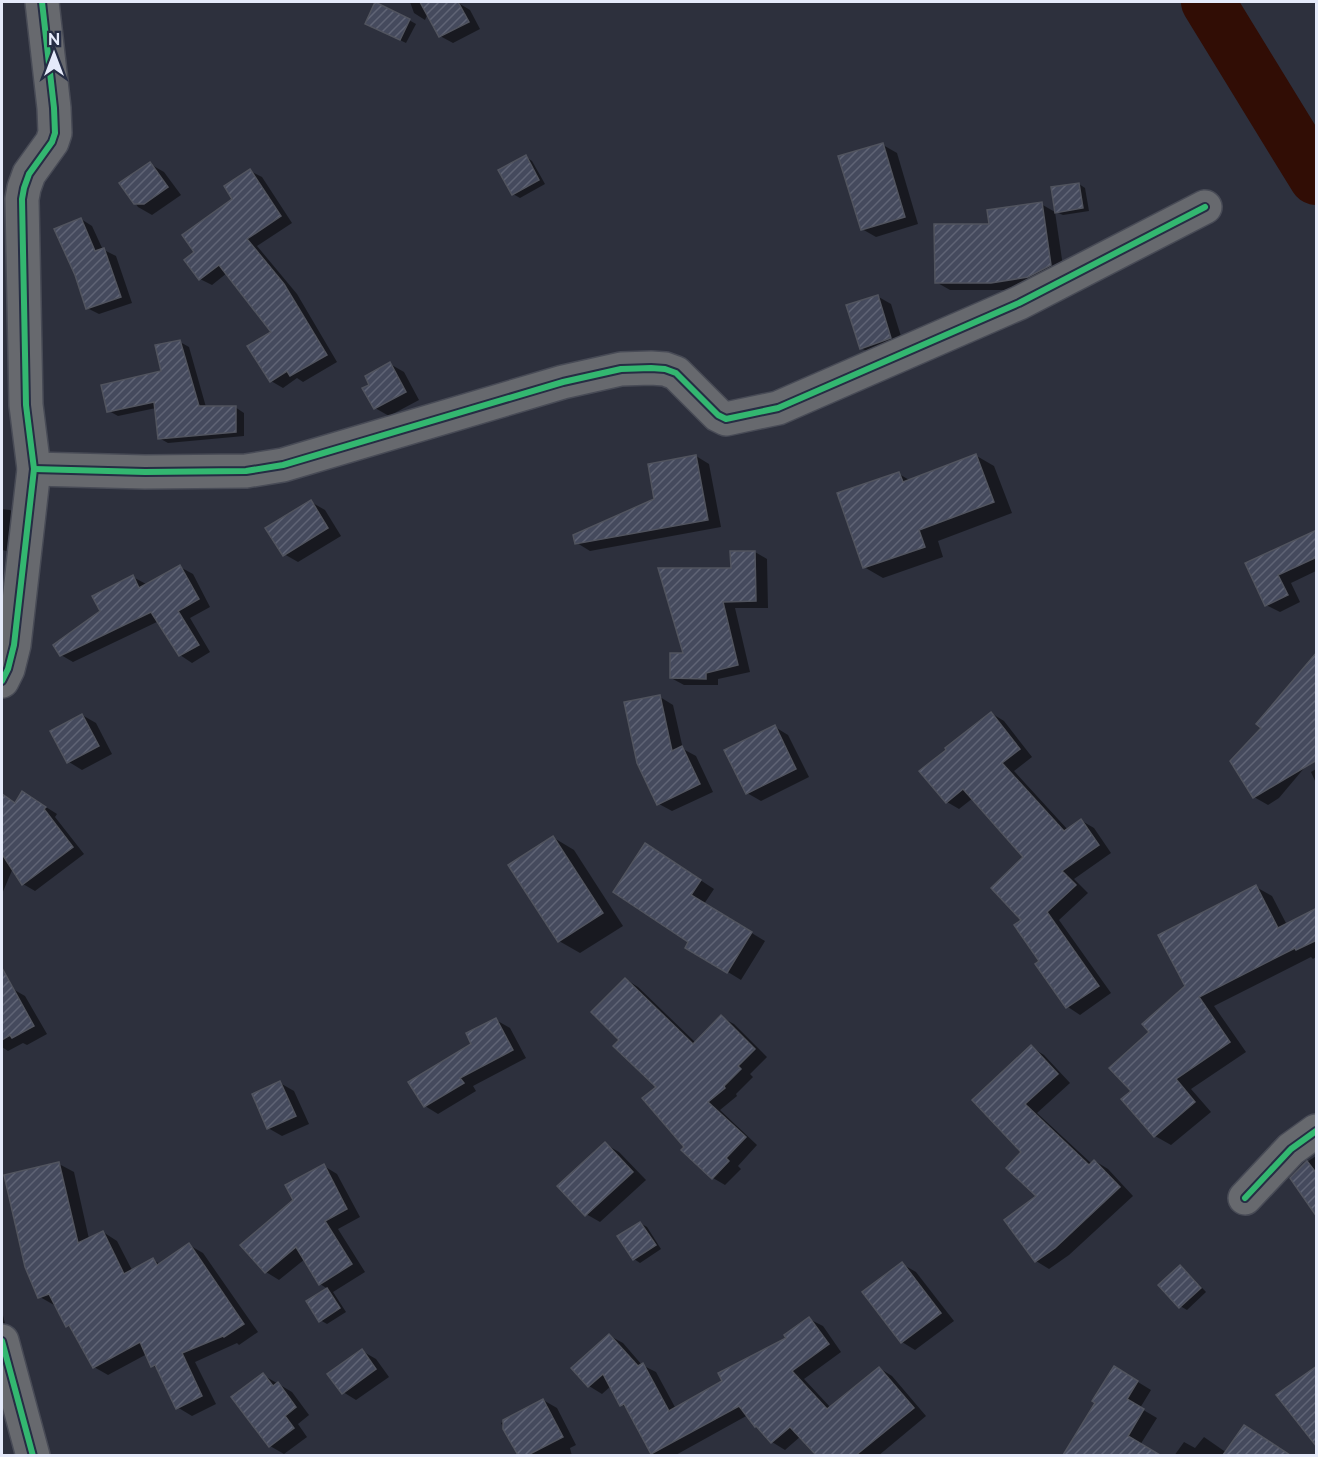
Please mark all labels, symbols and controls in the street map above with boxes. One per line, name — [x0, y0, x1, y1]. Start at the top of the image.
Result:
north arrow — [24, 24, 84, 84]
text: N — [48, 30, 60, 49]

